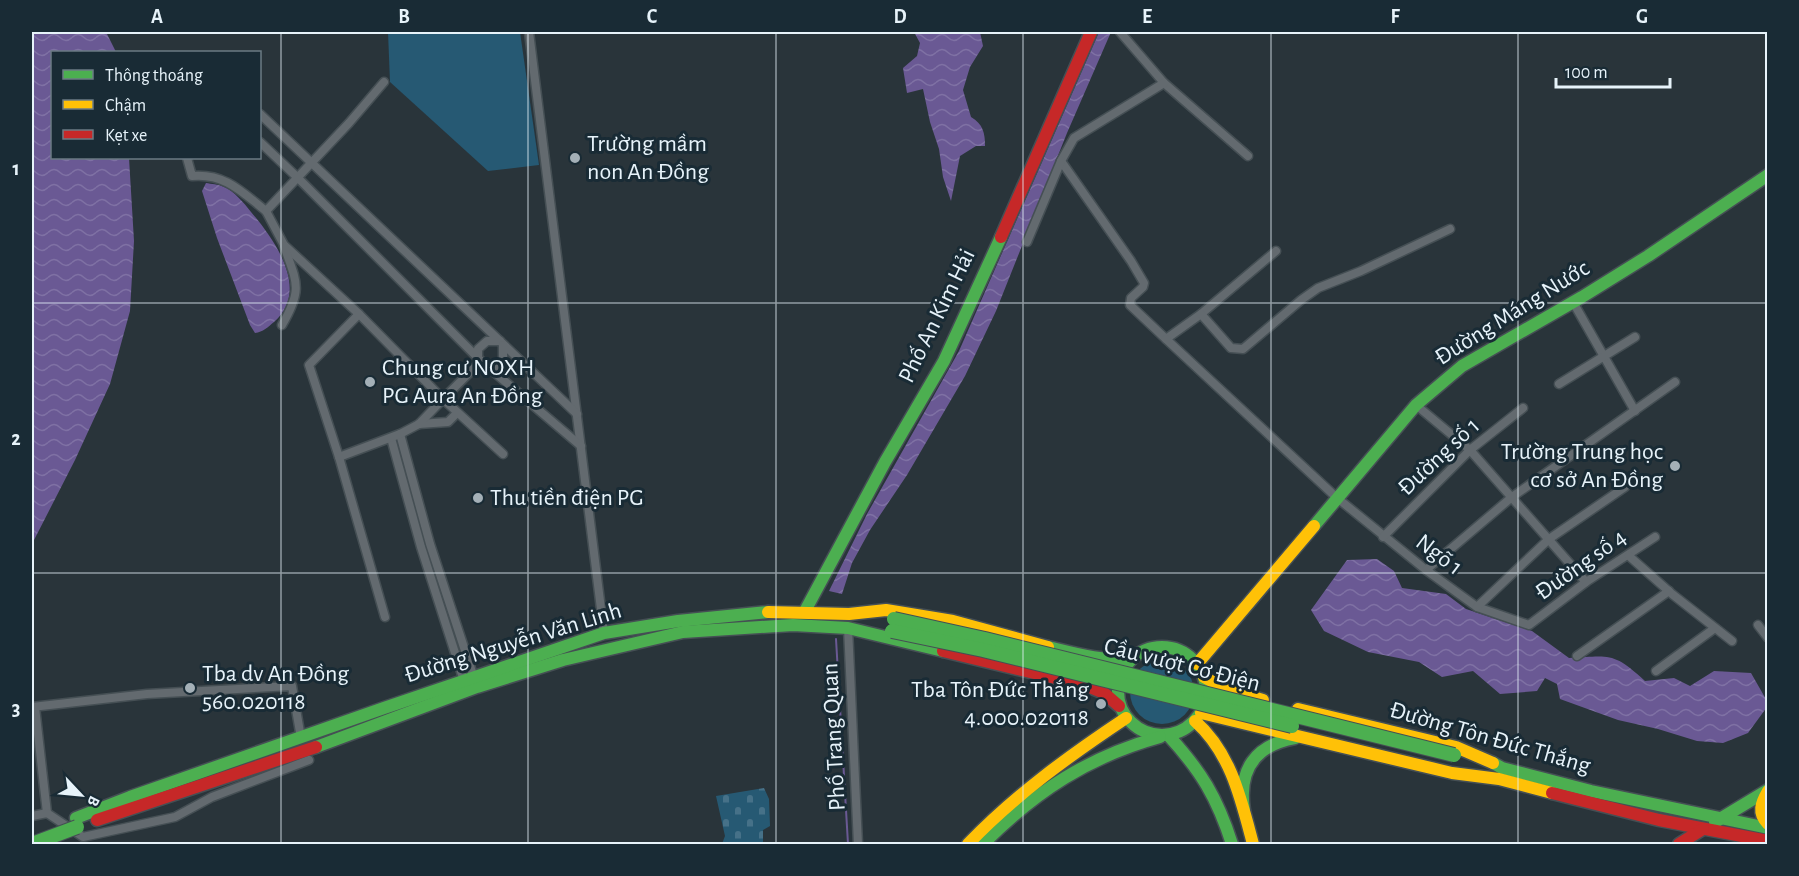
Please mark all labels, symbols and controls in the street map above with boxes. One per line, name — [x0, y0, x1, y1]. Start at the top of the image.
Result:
text: A — [151, 7, 163, 27]
text: B — [398, 7, 410, 27]
text: C — [647, 7, 658, 27]
text: D — [893, 7, 907, 27]
text: E — [1142, 7, 1152, 27]
text: F — [1390, 7, 1400, 27]
text: G — [1636, 7, 1648, 27]
legend — [51, 51, 261, 159]
scale bar — [1556, 51, 1670, 89]
text: 100 m — [1565, 64, 1608, 82]
text: Thông thoáng — [105, 67, 203, 85]
text: Chậm — [105, 97, 146, 115]
text: Kẹt xe — [105, 127, 147, 145]
place label: Trường mầm non An Đồng — [587, 132, 709, 184]
marker: Trường mầm non An Đồng — [568, 151, 582, 165]
text: 1 — [12, 159, 20, 179]
street label: Phố An Kim Hải — [894, 245, 980, 387]
street label: Đường Máng Nước — [1431, 256, 1593, 370]
place label: Chung cư NOXH PG Aura An Đồng — [382, 356, 543, 408]
marker: Chung cư NOXH PG Aura An Đồng — [363, 375, 377, 389]
street label: Đường số 1 — [1394, 414, 1484, 500]
text: 2 — [11, 429, 21, 449]
place label: Trường Trung học cơ sở An Đồng — [1501, 440, 1663, 492]
marker: Trường Trung học cơ sở An Đồng — [1668, 459, 1682, 473]
place label: Thu tiền điện PG — [490, 486, 644, 510]
marker: Thu tiền điện PG — [471, 491, 485, 505]
street label: Đường số 4 — [1531, 525, 1631, 605]
street label: Ngõ 1 — [1411, 530, 1467, 580]
street label: Đường Nguyễn Văn Linh — [401, 598, 624, 687]
street label: Cầu vượt Cơ Điện — [1101, 634, 1263, 696]
place label: Tba dv An Đồng 560.020118 — [202, 662, 349, 714]
street label: Phố Trang Quan — [818, 662, 850, 812]
place label: Tba Tôn Đức Thắng 4.000.020118 — [911, 678, 1089, 730]
marker: Tba dv An Đồng 560.020118 — [183, 681, 197, 695]
marker: Tba Tôn Đức Thắng 4.000.020118 — [1094, 697, 1108, 711]
street label: Đường Tôn Đức Thắng — [1387, 698, 1593, 778]
text: 3 — [12, 699, 20, 719]
north arrow — [51, 765, 111, 825]
text: B — [84, 793, 103, 809]

